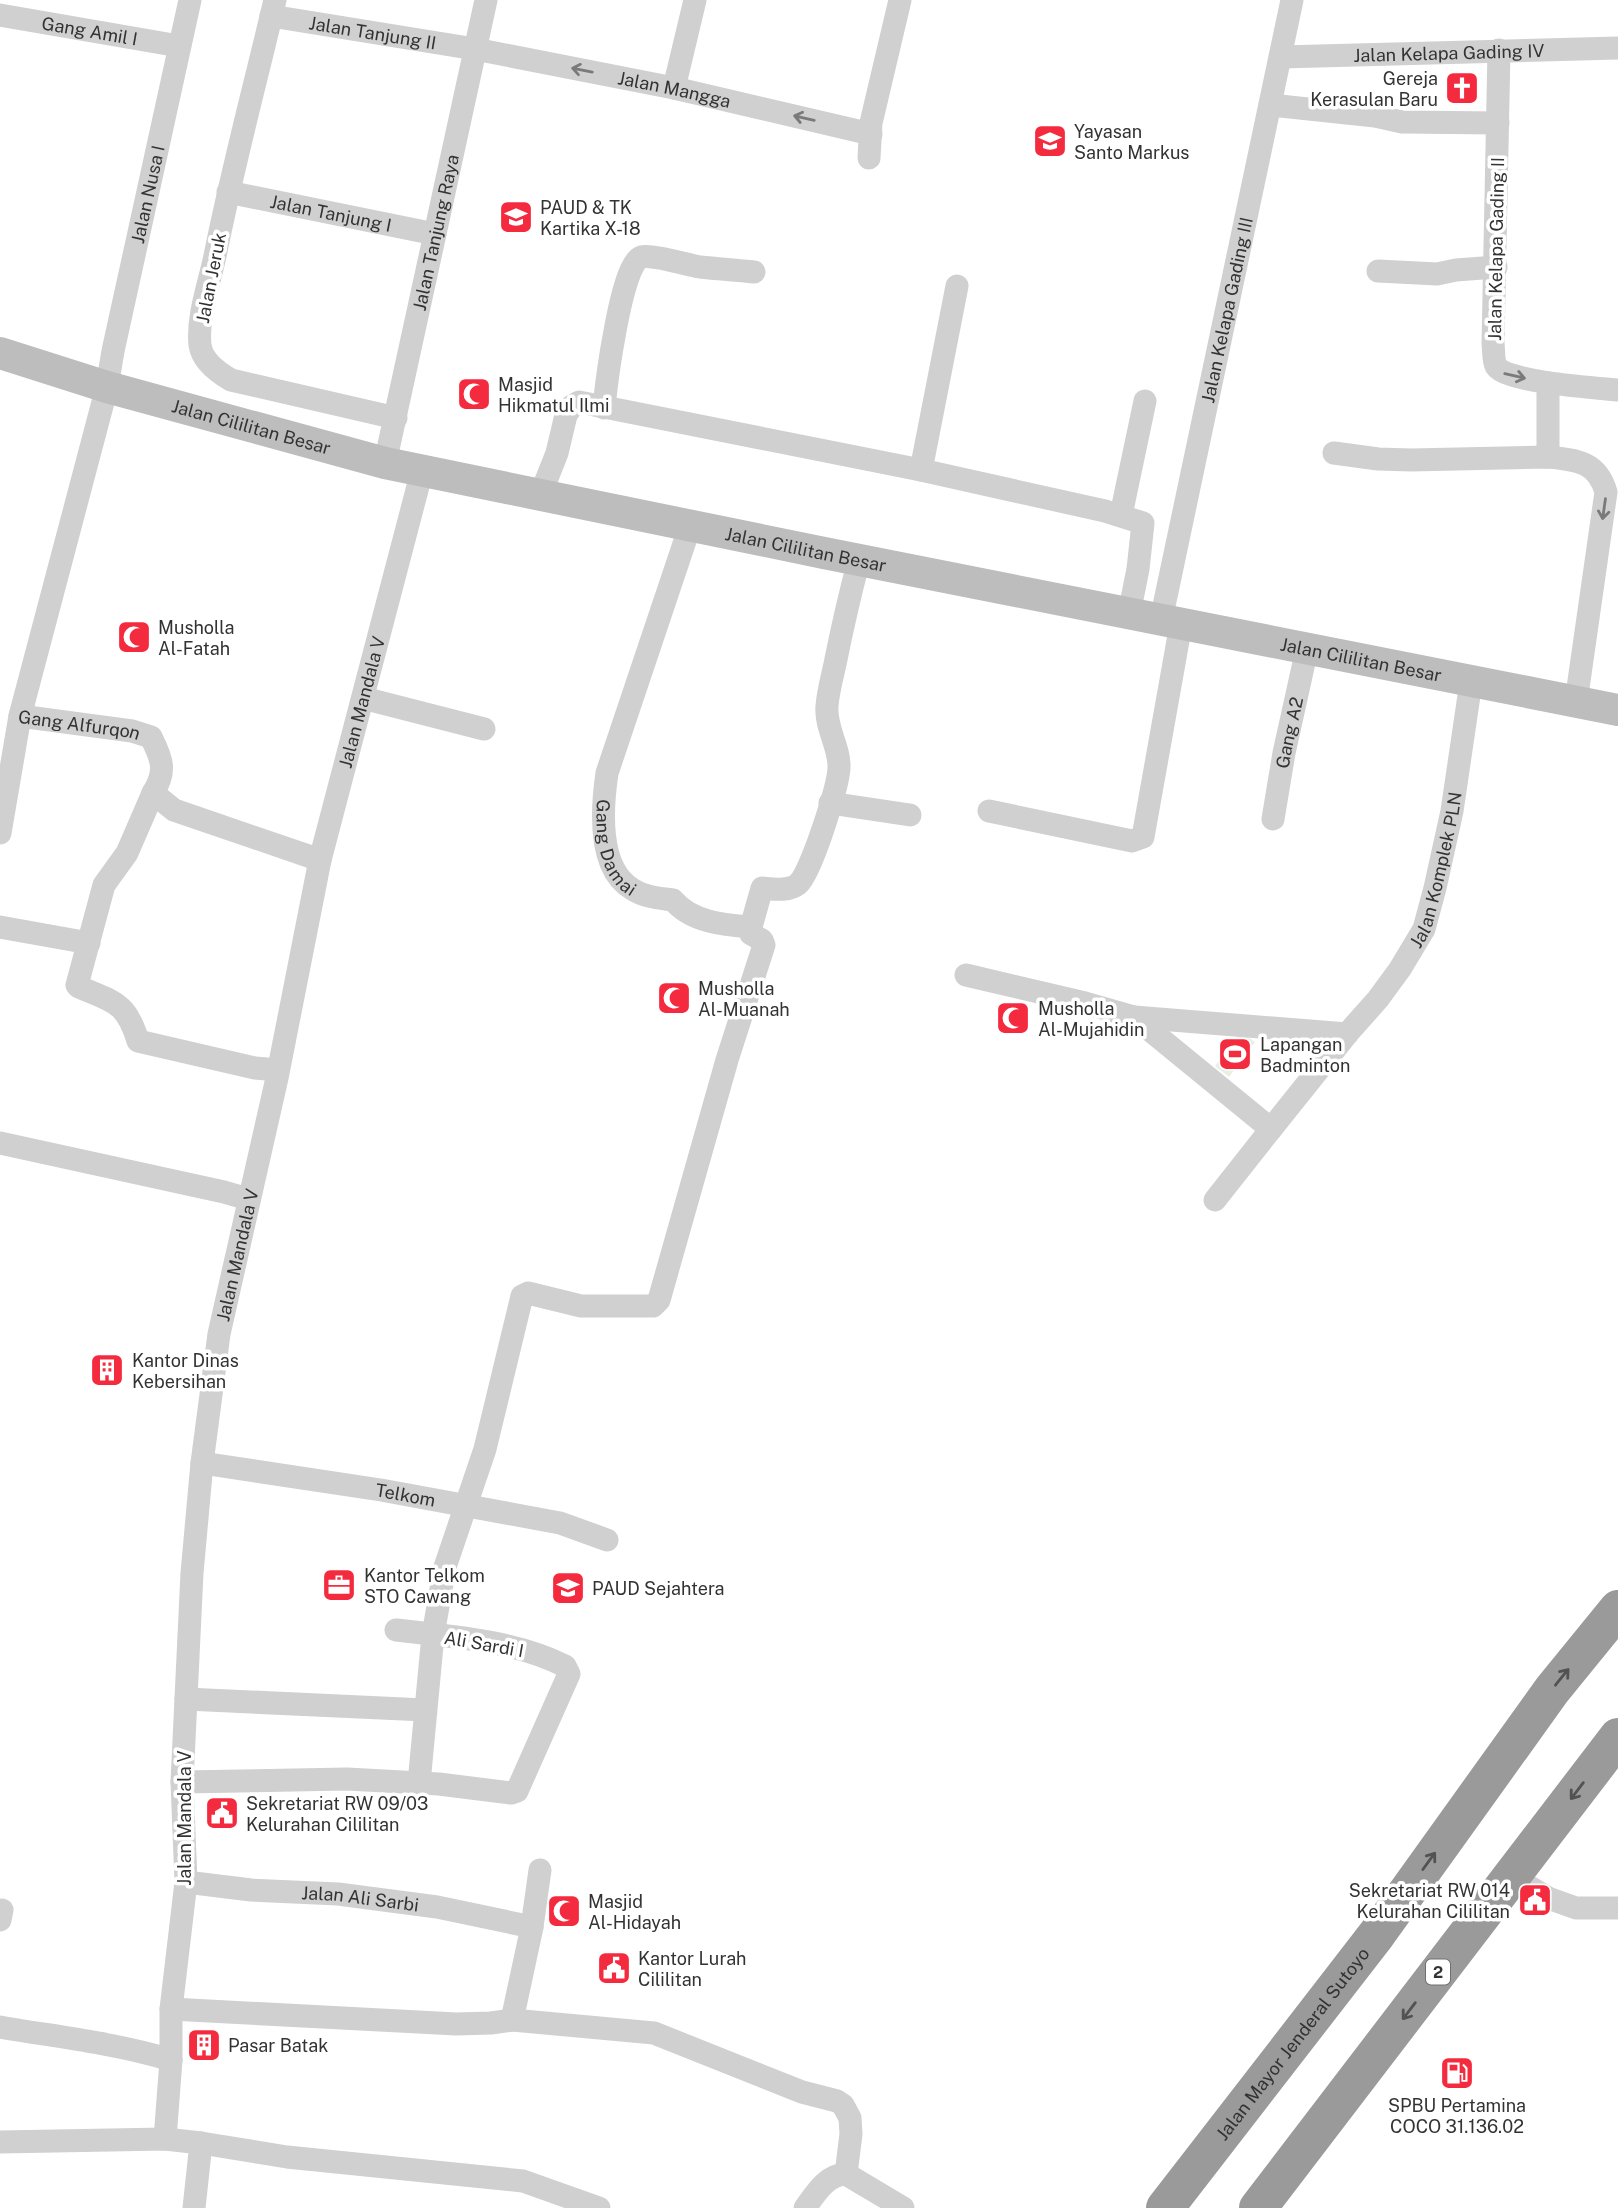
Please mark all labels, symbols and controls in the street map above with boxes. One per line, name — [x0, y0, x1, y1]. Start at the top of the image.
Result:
street label: Gang Amil I — [40, 12, 139, 49]
street label: Jalan Tanjung II — [308, 12, 438, 53]
street label: Jalan Kelapa Gading IV — [1353, 39, 1545, 66]
one-way arrow — [571, 63, 594, 76]
street label: Jalan Mangga — [616, 67, 733, 111]
place label: Gereja Kerasulan Baru — [1310, 68, 1438, 110]
church icon: Gereja Kerasulan Baru — [1443, 69, 1481, 107]
one-way arrow — [794, 111, 816, 124]
place label: Yayasan Santo Markus — [1074, 121, 1189, 163]
school or university icon: Yayasan Santo Markus — [1031, 122, 1069, 160]
street label: Jalan Nusa I — [126, 143, 168, 245]
street label: Jalan Tanjung Raya — [408, 152, 463, 313]
street label: Jalan Kelapa Gading II — [1484, 157, 1508, 341]
street label: Jalan Tanjung I — [268, 190, 393, 235]
place label: PAUD & TK Kartika X-18 — [540, 197, 641, 239]
school or university icon: PAUD & TK Kartika X-18 — [497, 198, 535, 236]
street label: Jalan Kelapa Gading III — [1197, 215, 1256, 405]
street label: Jalan Jeruk — [192, 231, 230, 325]
one-way arrow — [1503, 369, 1526, 383]
place label: Masjid Hikmatul Ilmi — [498, 374, 609, 416]
mosque icon: Masjid Hikmatul Ilmi — [455, 375, 493, 413]
street label: Jalan Cililitan Besar — [170, 395, 333, 458]
one-way arrow — [1597, 497, 1610, 520]
street label: Jalan Cililitan Besar — [723, 523, 888, 576]
place label: Musholla Al-Fatah — [158, 617, 235, 659]
mosque icon: Musholla Al-Fatah — [115, 618, 153, 656]
street label: Jalan Cililitan Besar — [1279, 633, 1443, 685]
street label: Jalan Mandala V — [334, 634, 389, 770]
street label: Gang A2 — [1271, 695, 1307, 770]
street label: Gang Alfurqon — [17, 705, 143, 744]
street label: Jalan Komplek PLN — [1405, 790, 1465, 951]
street label: Gang Damai — [593, 799, 640, 900]
place label: Musholla Al-Muanah — [698, 978, 790, 1020]
mosque icon: Musholla Al-Muanah — [655, 979, 693, 1017]
place label: Musholla Al-Mujahidin — [1038, 998, 1144, 1040]
mosque icon: Musholla Al-Mujahidin — [994, 999, 1032, 1037]
place label: Lapangan Badminton — [1260, 1034, 1350, 1076]
sports icon: Lapangan Badminton — [1216, 1035, 1254, 1073]
street label: Jalan Mandala V — [212, 1187, 262, 1323]
place label: Kantor Dinas Kebersihan — [132, 1350, 239, 1392]
building icon: Kantor Dinas Kebersihan — [88, 1351, 126, 1389]
street label: Telkom — [374, 1479, 437, 1510]
place label: Kantor Telkom STO Cawang — [364, 1565, 485, 1607]
office icon: Kantor Telkom STO Cawang — [320, 1566, 358, 1604]
school or university icon: PAUD Sejahtera — [549, 1569, 587, 1607]
place label: PAUD Sejahtera — [592, 1578, 725, 1599]
street label: Ali Sardi I — [442, 1627, 526, 1661]
one-way arrow — [1555, 1669, 1570, 1687]
street label: Jalan Mandala V — [174, 1750, 195, 1886]
one-way arrow — [1569, 1781, 1584, 1800]
place label: Sekretariat RW 09/03 Kelurahan Cililitan — [246, 1793, 428, 1835]
public building icon: Sekretariat RW 09/03 Kelurahan Cililitan — [203, 1794, 241, 1832]
one-way arrow — [1421, 1852, 1436, 1871]
place label: Sekretariat RW 014 Kelurahan Cililitan — [1349, 1880, 1510, 1922]
public building icon: Sekretariat RW 014 Kelurahan Cililitan — [1516, 1881, 1554, 1919]
street label: Jalan Ali Sarbi — [301, 1882, 420, 1915]
place label: Masjid Al-Hidayah — [588, 1891, 681, 1933]
mosque icon: Masjid Al-Hidayah — [545, 1892, 583, 1930]
street label: Jalan Mayor Jenderal Sutoyo — [1211, 1943, 1373, 2144]
place label: Kantor Lurah Cililitan — [638, 1948, 746, 1990]
public building icon: Kantor Lurah Cililitan — [595, 1949, 633, 1987]
road number: 2 — [1426, 1960, 1450, 1984]
one-way arrow — [1401, 2001, 1416, 2019]
building icon: Pasar Batak — [185, 2026, 223, 2064]
place label: Pasar Batak — [228, 2035, 328, 2056]
fuel station icon: SPBU Pertamina COCO 31.136.02 — [1438, 2054, 1476, 2092]
place label: SPBU Pertamina COCO 31.136.02 — [1388, 2095, 1526, 2137]

